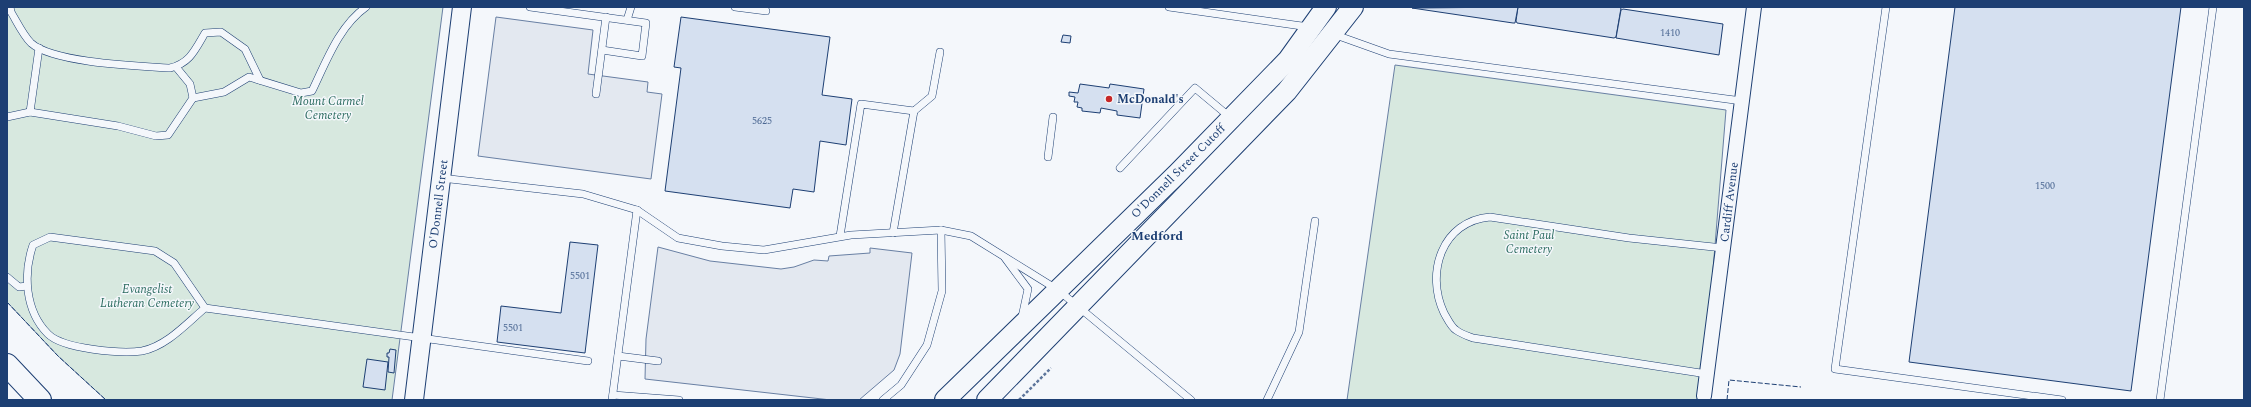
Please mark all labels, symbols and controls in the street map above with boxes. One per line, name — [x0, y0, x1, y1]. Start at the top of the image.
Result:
house number: 1410 — [1660, 25, 1680, 41]
place label: McDonald's — [1117, 90, 1184, 109]
park label: Mount Carmel Cemetery — [292, 92, 364, 125]
marker: McDonald's — [1104, 94, 1114, 104]
house number: 5625 — [752, 113, 772, 129]
street label: O'Donnell Street Cutoff — [1127, 119, 1231, 223]
street label: O'Donnell Street — [424, 158, 453, 250]
street label: Cardiff Avenue — [1715, 161, 1744, 243]
house number: 1500 — [2035, 178, 2055, 194]
district label: Medford — [1131, 226, 1183, 246]
park label: Saint Paul Cemetery — [1504, 226, 1554, 259]
house number: 5501 — [570, 268, 590, 284]
park label: Evangelist Lutheran Cemetery — [100, 280, 195, 313]
house number: 5501 — [503, 320, 523, 336]

